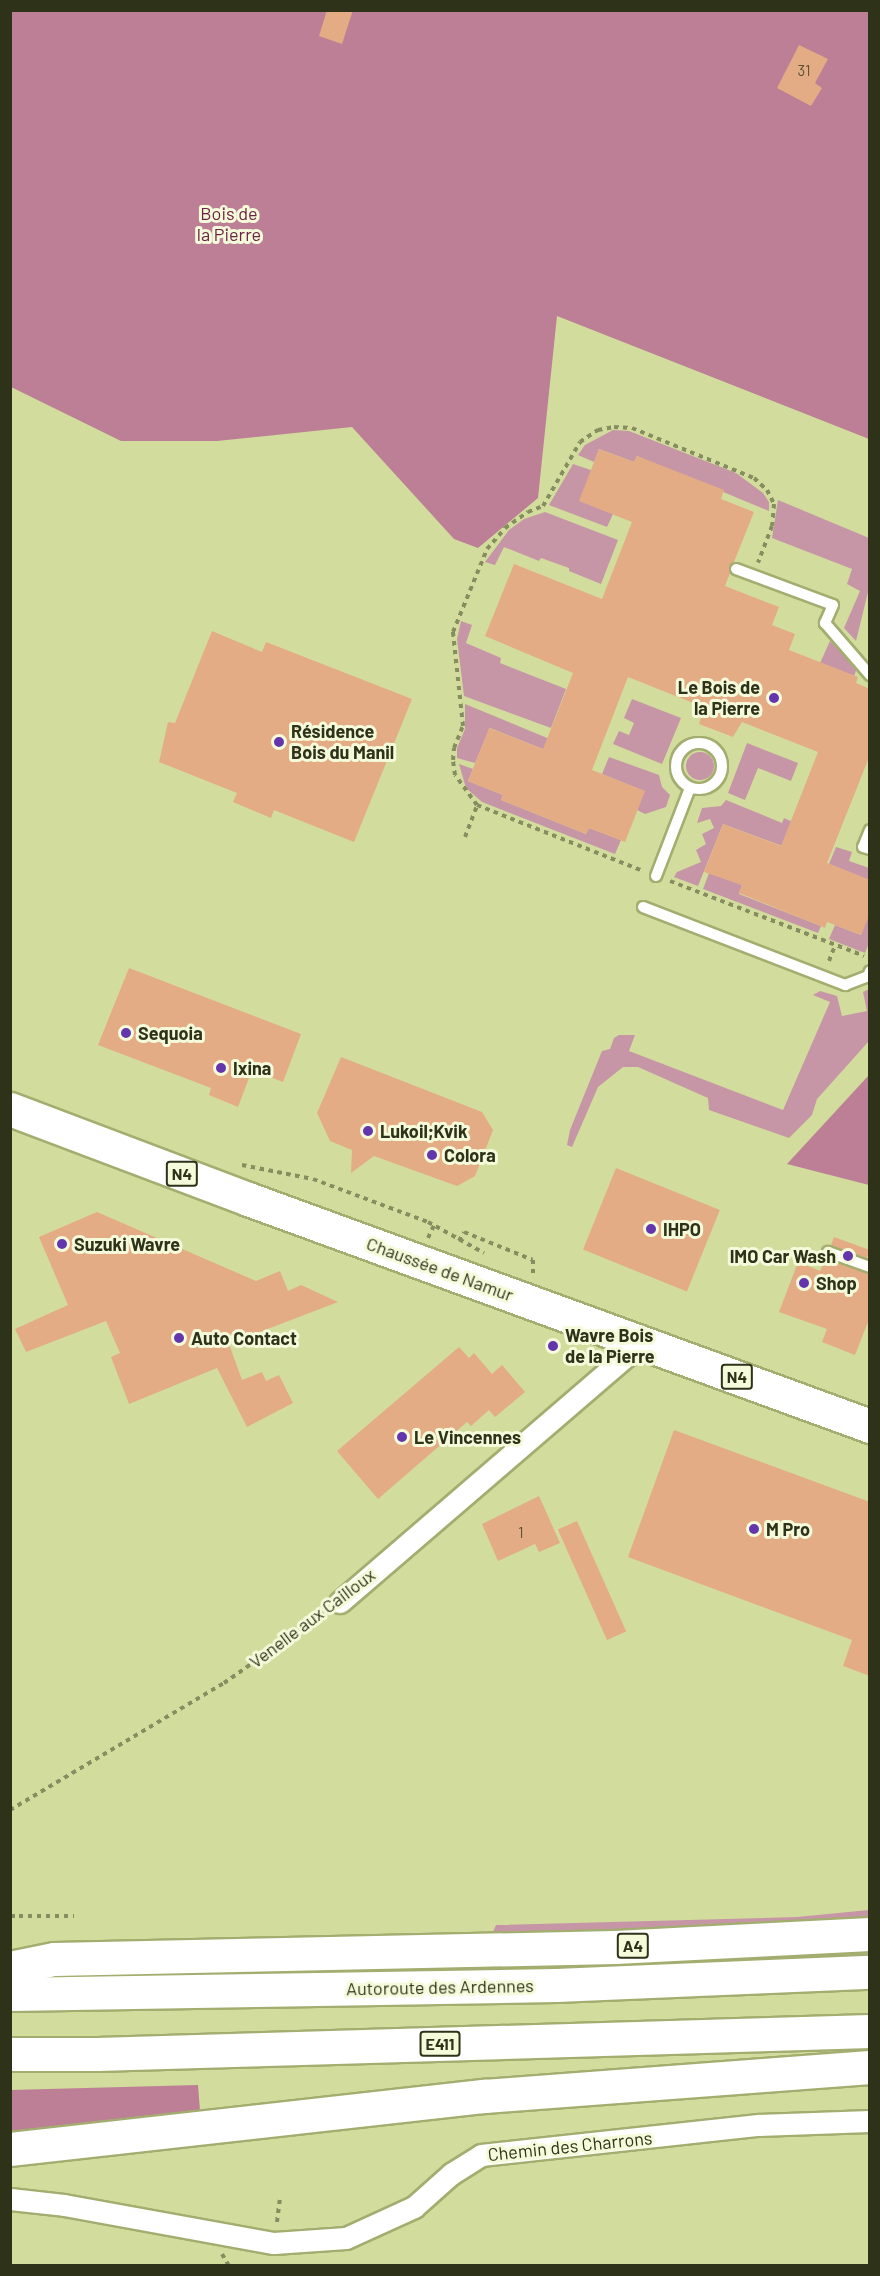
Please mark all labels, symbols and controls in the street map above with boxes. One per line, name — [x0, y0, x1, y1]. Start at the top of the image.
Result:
house number: 31 — [798, 62, 810, 80]
park label: Bois de la Pierre — [197, 203, 261, 246]
place label: Le Bois de la Pierre — [678, 677, 760, 720]
marker: Le Bois de la Pierre — [765, 689, 783, 707]
place label: Résidence Bois du Manil — [291, 721, 394, 764]
marker: Résidence Bois du Manil — [272, 735, 286, 749]
place label: Sequoia — [138, 1022, 203, 1044]
marker: Sequoia — [119, 1026, 133, 1040]
place label: Ixina — [233, 1057, 271, 1079]
marker: Ixina — [214, 1061, 228, 1075]
place label: Lukoil;Kvik — [380, 1120, 467, 1142]
marker: Lukoil;Kvik — [361, 1124, 375, 1138]
place label: Colora — [444, 1144, 496, 1166]
marker: Colora — [425, 1148, 439, 1162]
road number: N4 — [166, 1161, 198, 1187]
place label: IHPO — [663, 1218, 701, 1240]
marker: IHPO — [644, 1222, 658, 1236]
street label: Chaussée de Namur — [364, 1232, 516, 1306]
place label: Suzuki Wavre — [74, 1233, 180, 1255]
marker: Suzuki Wavre — [55, 1237, 69, 1251]
place label: IMO Car Wash — [730, 1245, 836, 1267]
marker: IMO Car Wash — [841, 1249, 855, 1263]
place label: Shop — [816, 1272, 857, 1294]
marker: Shop — [797, 1276, 811, 1290]
place label: Wavre Bois de la Pierre — [565, 1325, 655, 1368]
place label: Auto Contact — [191, 1327, 297, 1349]
marker: Auto Contact — [172, 1331, 186, 1345]
marker: Wavre Bois de la Pierre — [546, 1339, 560, 1353]
road number: N4 — [720, 1364, 754, 1390]
place label: Le Vincennes — [414, 1426, 521, 1448]
marker: Le Vincennes — [395, 1430, 409, 1444]
place label: M Pro — [766, 1518, 810, 1540]
marker: M Pro — [747, 1522, 761, 1536]
house number: 1 — [518, 1524, 524, 1542]
street label: Venelle aux Cailloux — [245, 1564, 379, 1672]
road number: A4 — [616, 1933, 650, 1959]
street label: Autoroute des Ardennes — [346, 1975, 534, 1999]
road number: E411 — [419, 2031, 461, 2057]
street label: Chemin des Charrons — [487, 2127, 653, 2165]

